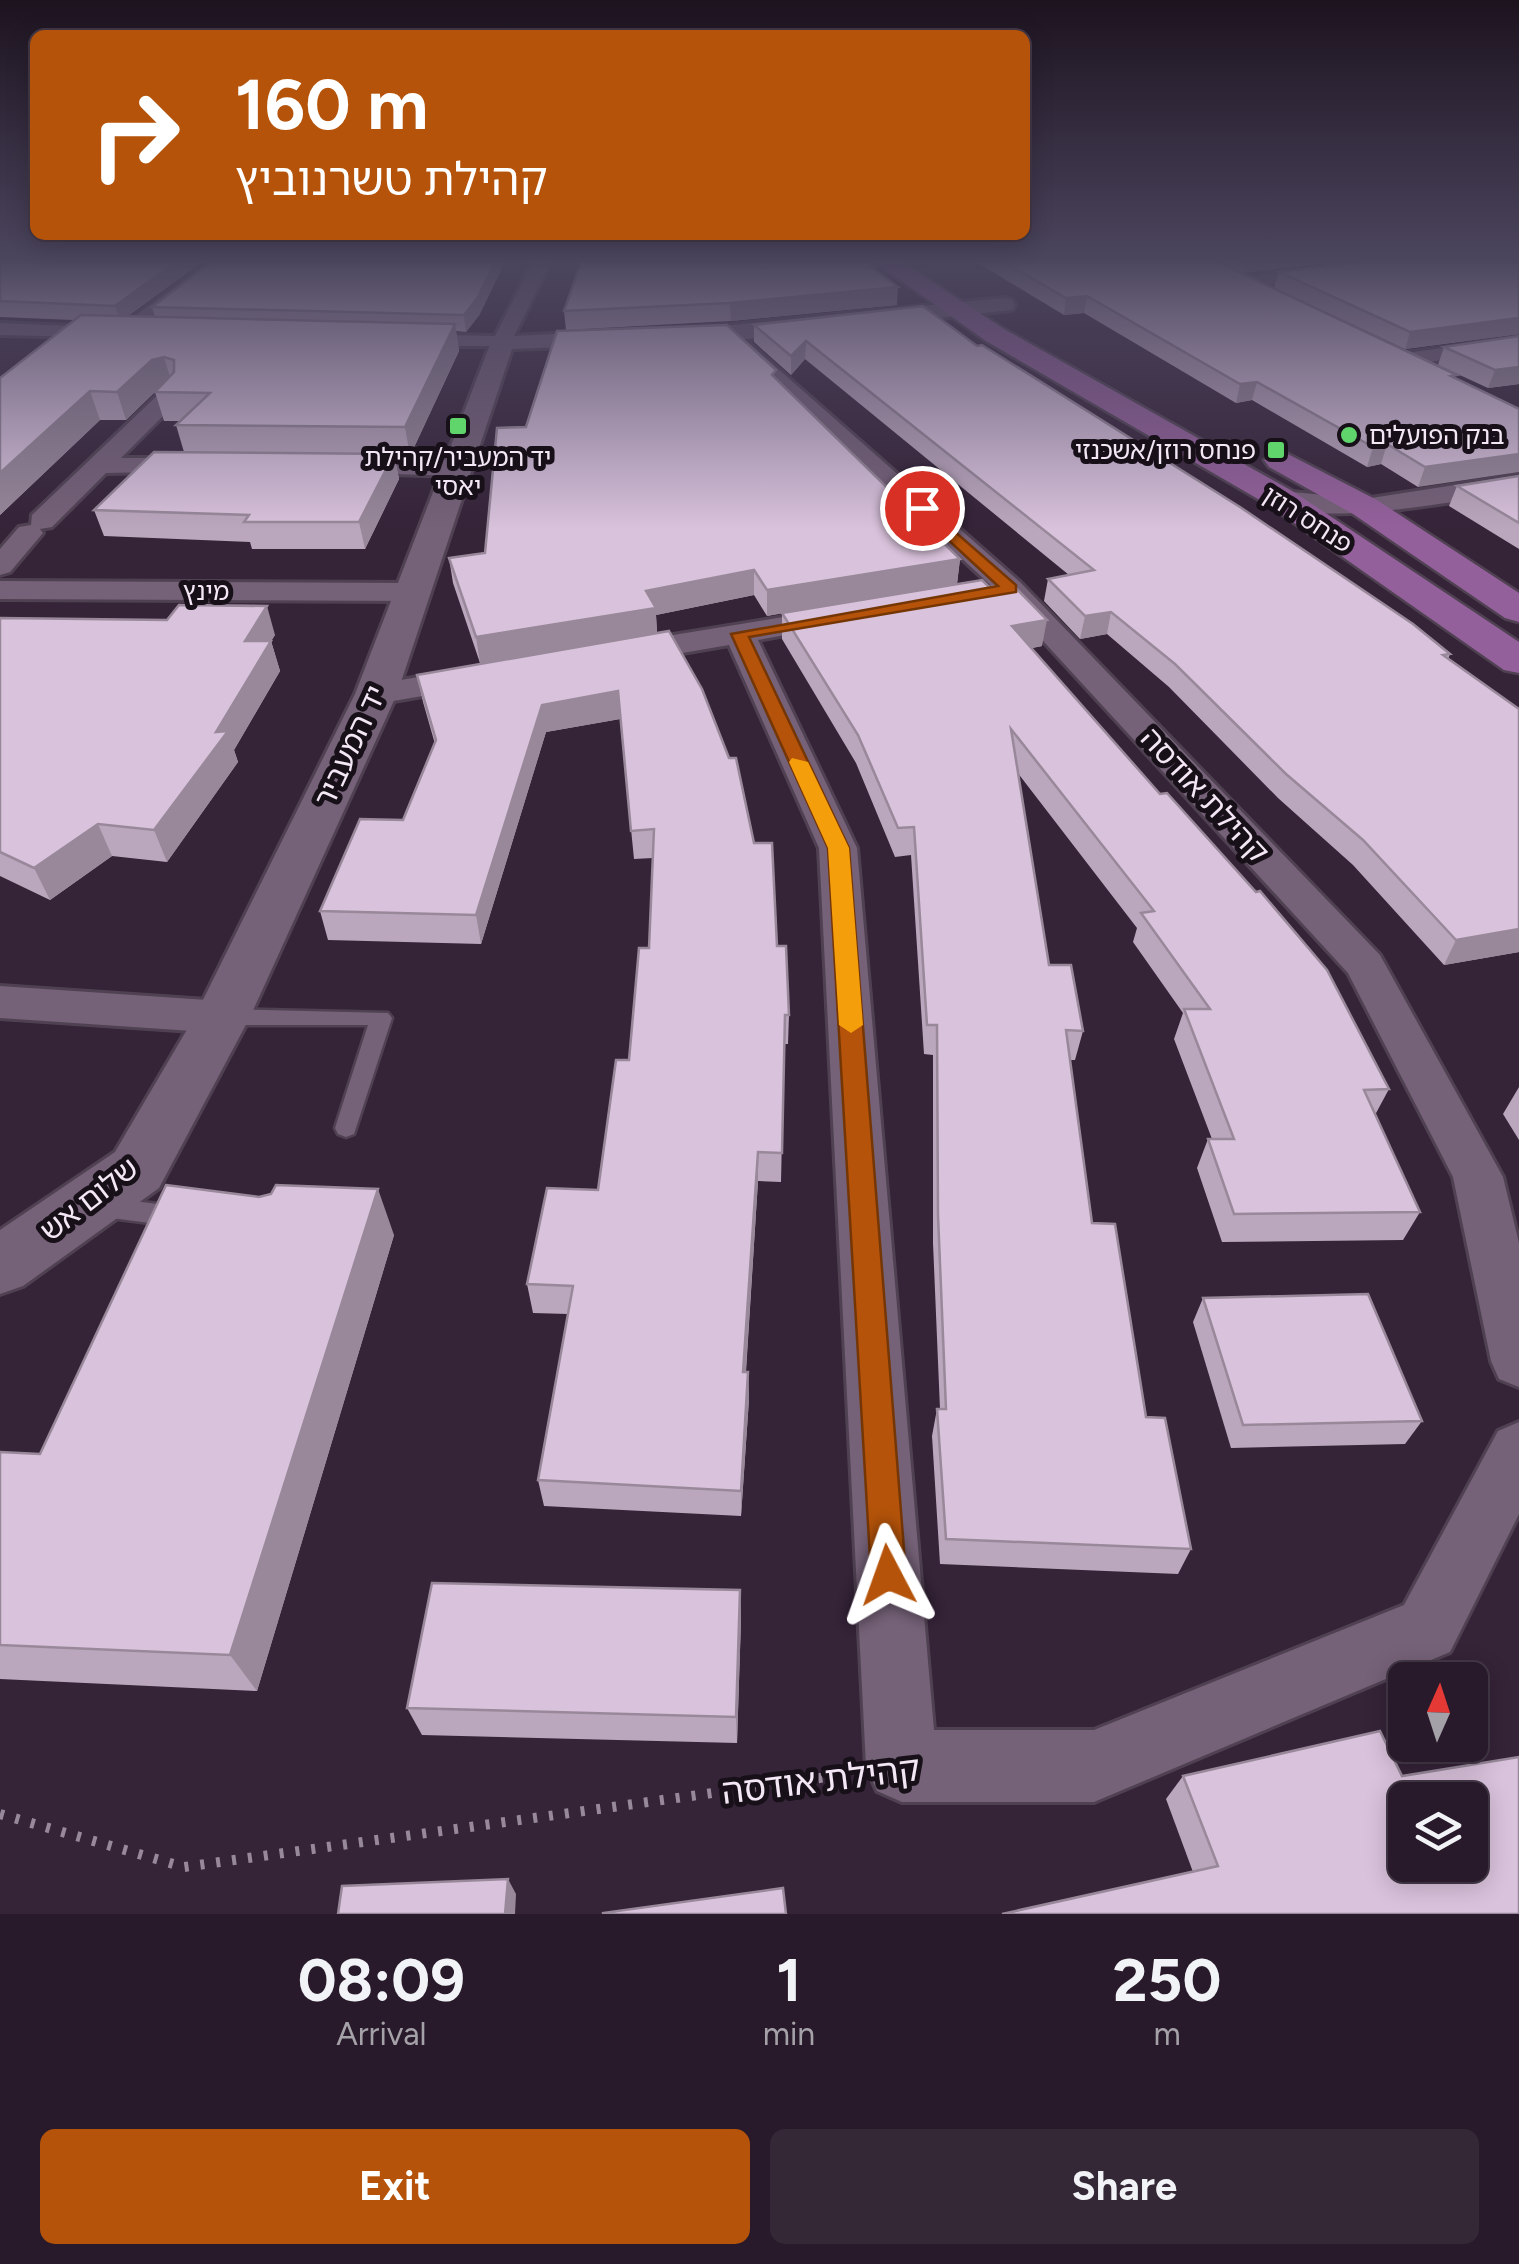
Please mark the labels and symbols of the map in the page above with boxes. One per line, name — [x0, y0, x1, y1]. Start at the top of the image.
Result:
marker: יד המעביר/קהילת יאסי — [447, 415, 469, 437]
place label: בנק הפועלים — [1369, 420, 1504, 450]
marker: בנק הפועלים — [1338, 424, 1360, 446]
place label: פנחס רוזן/אשכנזי — [1075, 435, 1256, 465]
marker: פנחס רוזן/אשכנזי — [1265, 439, 1287, 461]
place label: יד המעביר/קהילת יאסי — [365, 442, 551, 501]
pin — [880, 466, 965, 551]
street label: פנחס רוזן — [1258, 479, 1358, 559]
street label: מינץ — [183, 576, 229, 606]
street label: יד המעביר — [306, 679, 394, 813]
street label: קהילת אודסה — [1133, 720, 1277, 870]
street label: שלום אש — [33, 1149, 145, 1249]
position arrow — [836, 1523, 940, 1627]
north arrow — [1388, 1662, 1488, 1762]
street label: קהילת אודסה — [719, 1747, 923, 1813]

